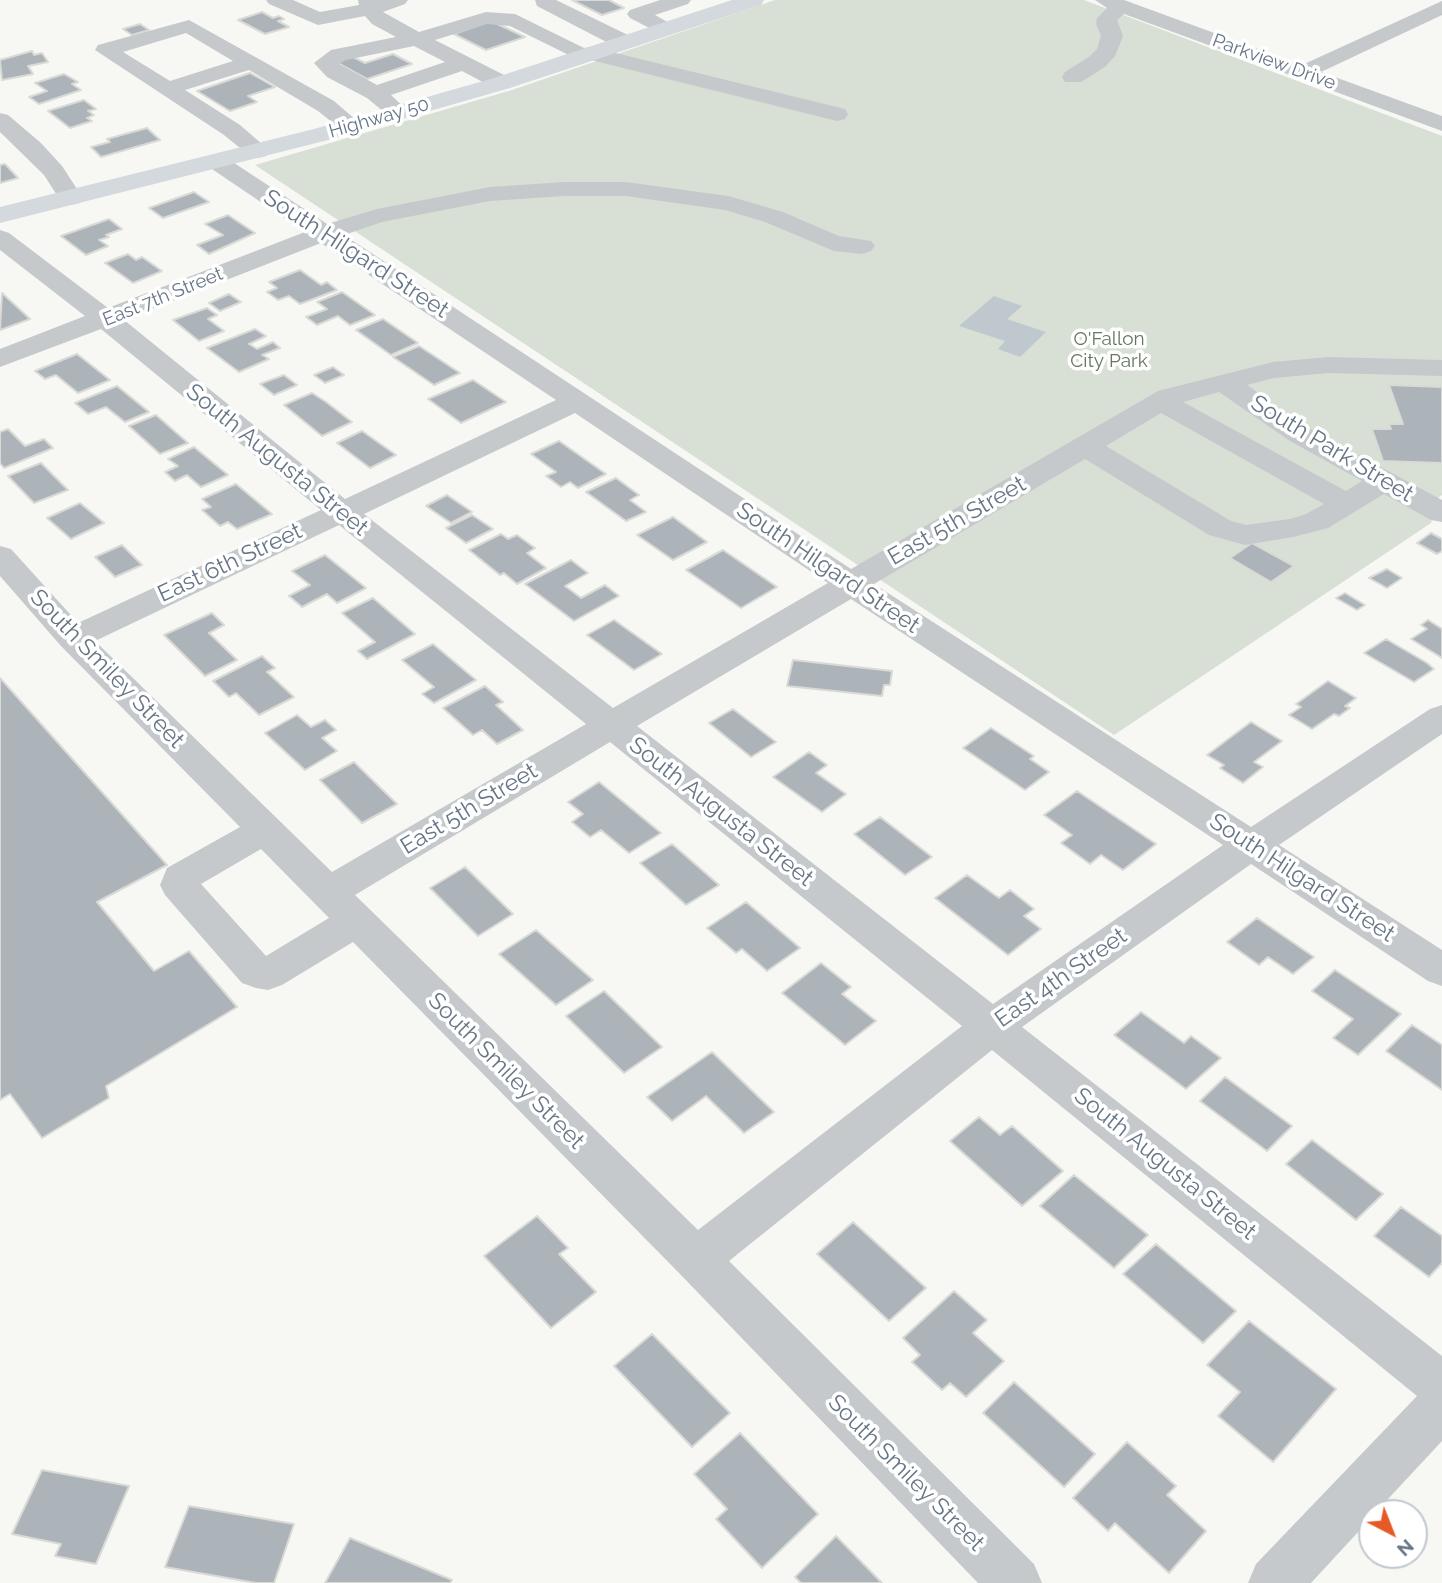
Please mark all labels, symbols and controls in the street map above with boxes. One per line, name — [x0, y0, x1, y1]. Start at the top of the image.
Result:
street label: Parkview Drive — [1209, 29, 1339, 95]
street label: Highway 50 — [326, 93, 432, 143]
street label: South Hilgard Street — [258, 184, 454, 324]
street label: East 7th Street — [100, 263, 226, 331]
park label: O'Fallon City Park — [1070, 328, 1148, 372]
street label: South Augusta Street — [180, 378, 374, 542]
street label: South Park Street — [1246, 390, 1418, 508]
street label: East 5th Street — [883, 470, 1031, 572]
street label: South Hilgard Street — [731, 496, 925, 640]
street label: East 6th Street — [154, 518, 306, 608]
street label: South Smiley Street — [24, 584, 190, 754]
street label: South Augusta Street — [623, 732, 819, 892]
street label: East 5th Street — [396, 757, 542, 861]
street label: South Hilgard Street — [1204, 808, 1400, 948]
street label: East 4th Street — [990, 922, 1132, 1034]
street label: South Smiley Street — [422, 987, 590, 1155]
street label: South Augusta Street — [1068, 1082, 1262, 1246]
street label: South Smiley Street — [822, 1389, 990, 1557]
north arrow — [1358, 1499, 1428, 1569]
text: N — [1393, 1535, 1418, 1561]

